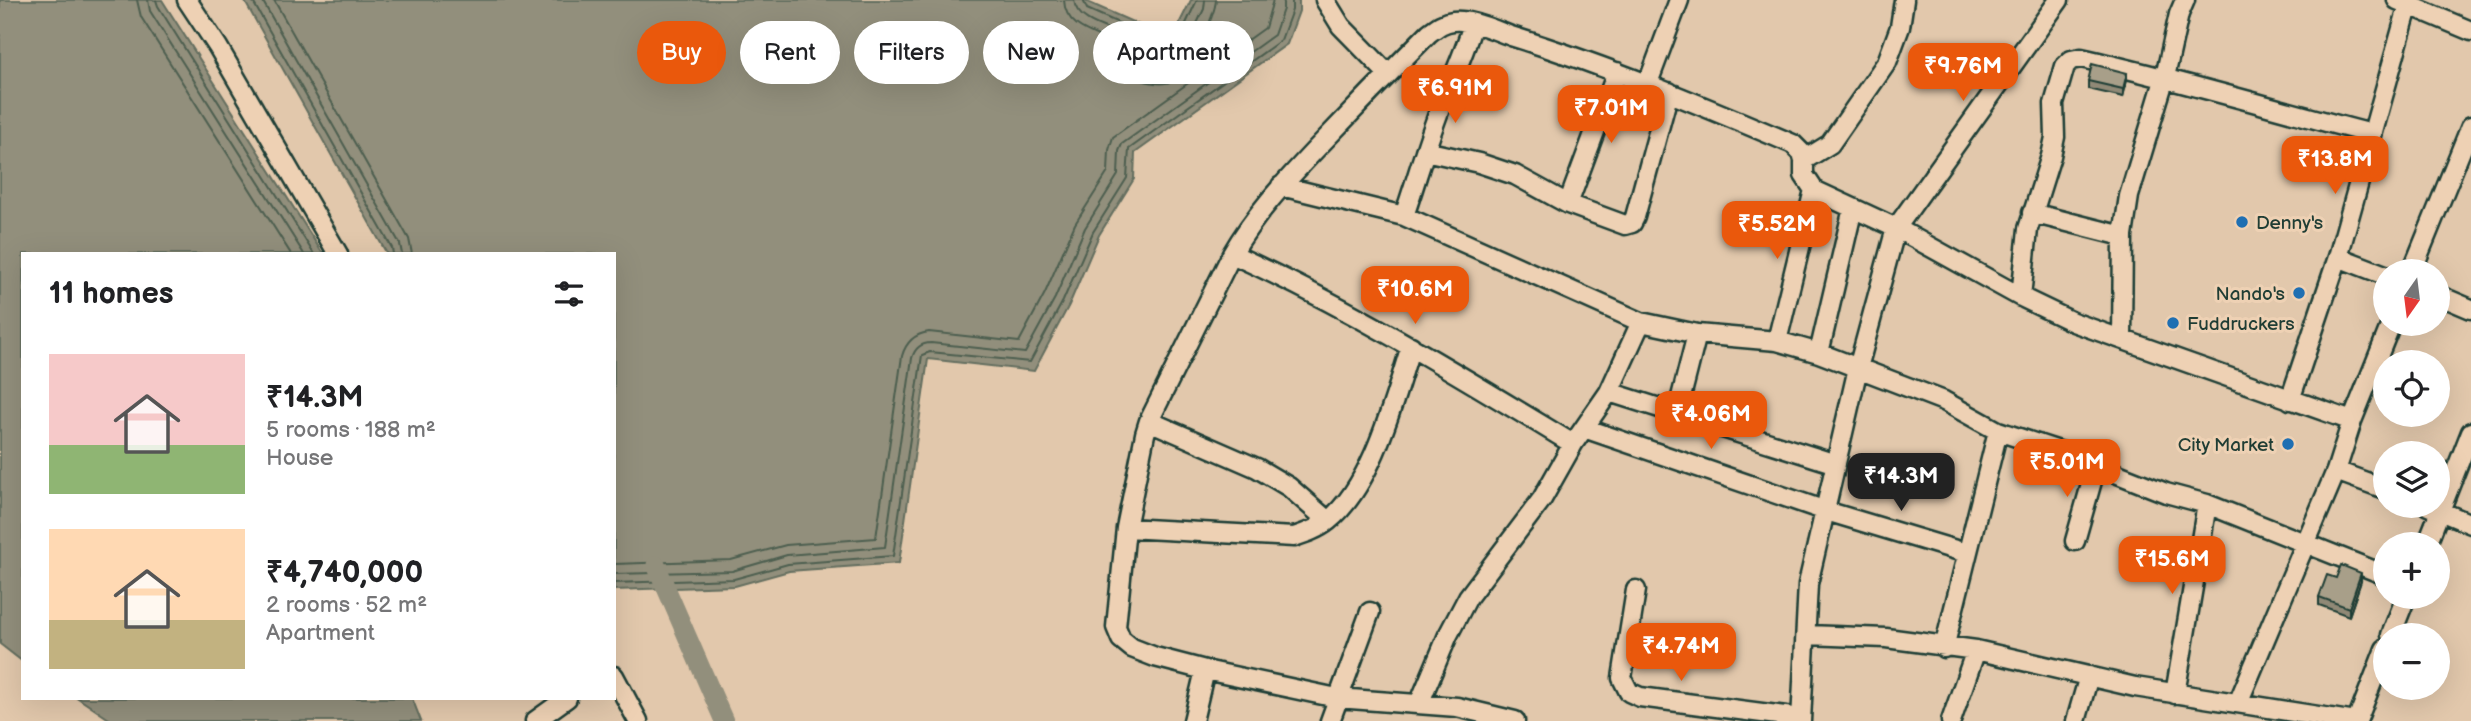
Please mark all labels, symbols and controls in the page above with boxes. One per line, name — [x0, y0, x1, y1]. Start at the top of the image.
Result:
chip: Buy — [637, 21, 726, 84]
chip: Rent — [740, 21, 840, 84]
chip: Filters — [854, 21, 969, 84]
chip: New — [983, 21, 1079, 84]
chip: Apartment — [1093, 21, 1254, 84]
pin: ₹9.76M — [1906, 43, 2020, 103]
text: ₹9.76M — [1924, 52, 2002, 80]
pin: ₹6.91M — [1398, 66, 1512, 125]
text: ₹6.91M — [1417, 74, 1493, 102]
pin: ₹7.01M — [1554, 86, 1668, 145]
text: ₹7.01M — [1574, 94, 1648, 122]
pin: ₹13.8M — [2278, 136, 2392, 196]
text: ₹13.8M — [2298, 145, 2372, 173]
pin: ₹5.52M — [1720, 202, 1834, 261]
text: ₹5.52M — [1738, 210, 1816, 238]
place label: Denny's — [2256, 212, 2323, 235]
marker: Denny's — [2234, 214, 2250, 230]
north arrow — [2373, 259, 2450, 336]
map controls — [2373, 259, 2450, 700]
pin: ₹10.6M — [1358, 266, 1472, 326]
icon: filters — [550, 275, 588, 313]
text: ₹10.6M — [1377, 275, 1453, 303]
text: 11 homes — [49, 276, 173, 312]
place label: Nando's — [2215, 283, 2285, 306]
marker: Nando's — [2291, 285, 2307, 301]
place label: Fuddruckers — [2187, 313, 2295, 336]
marker: Fuddruckers — [2165, 315, 2181, 331]
button: locate — [2373, 350, 2450, 427]
text: ₹14.3M — [266, 380, 363, 416]
icon: home — [105, 382, 189, 466]
pin: ₹4.06M — [1654, 392, 1768, 451]
text: ₹4.06M — [1671, 400, 1751, 428]
text: 5 rooms · 188 m² — [266, 416, 436, 444]
place label: City Market — [2178, 434, 2274, 457]
marker: City Market — [2280, 436, 2296, 452]
pin: ₹5.01M — [2010, 440, 2124, 499]
button: layers — [2373, 441, 2450, 518]
text: House — [266, 444, 333, 472]
text: ₹5.01M — [2029, 448, 2105, 476]
pin: ₹14.3M — [1844, 454, 1958, 513]
text: ₹14.3M — [1864, 462, 1938, 490]
button: + — [2373, 532, 2450, 609]
pin: ₹15.6M — [2115, 536, 2229, 596]
text: ₹15.6M — [2135, 545, 2209, 573]
text: ₹4,740,000 — [266, 555, 423, 591]
icon: home — [105, 557, 189, 641]
text: 2 rooms · 52 m² — [266, 591, 427, 619]
text: Apartment — [266, 619, 375, 647]
button: − — [2373, 623, 2450, 700]
pin: ₹4.74M — [1624, 624, 1738, 683]
text: ₹4.74M — [1642, 632, 1720, 660]

